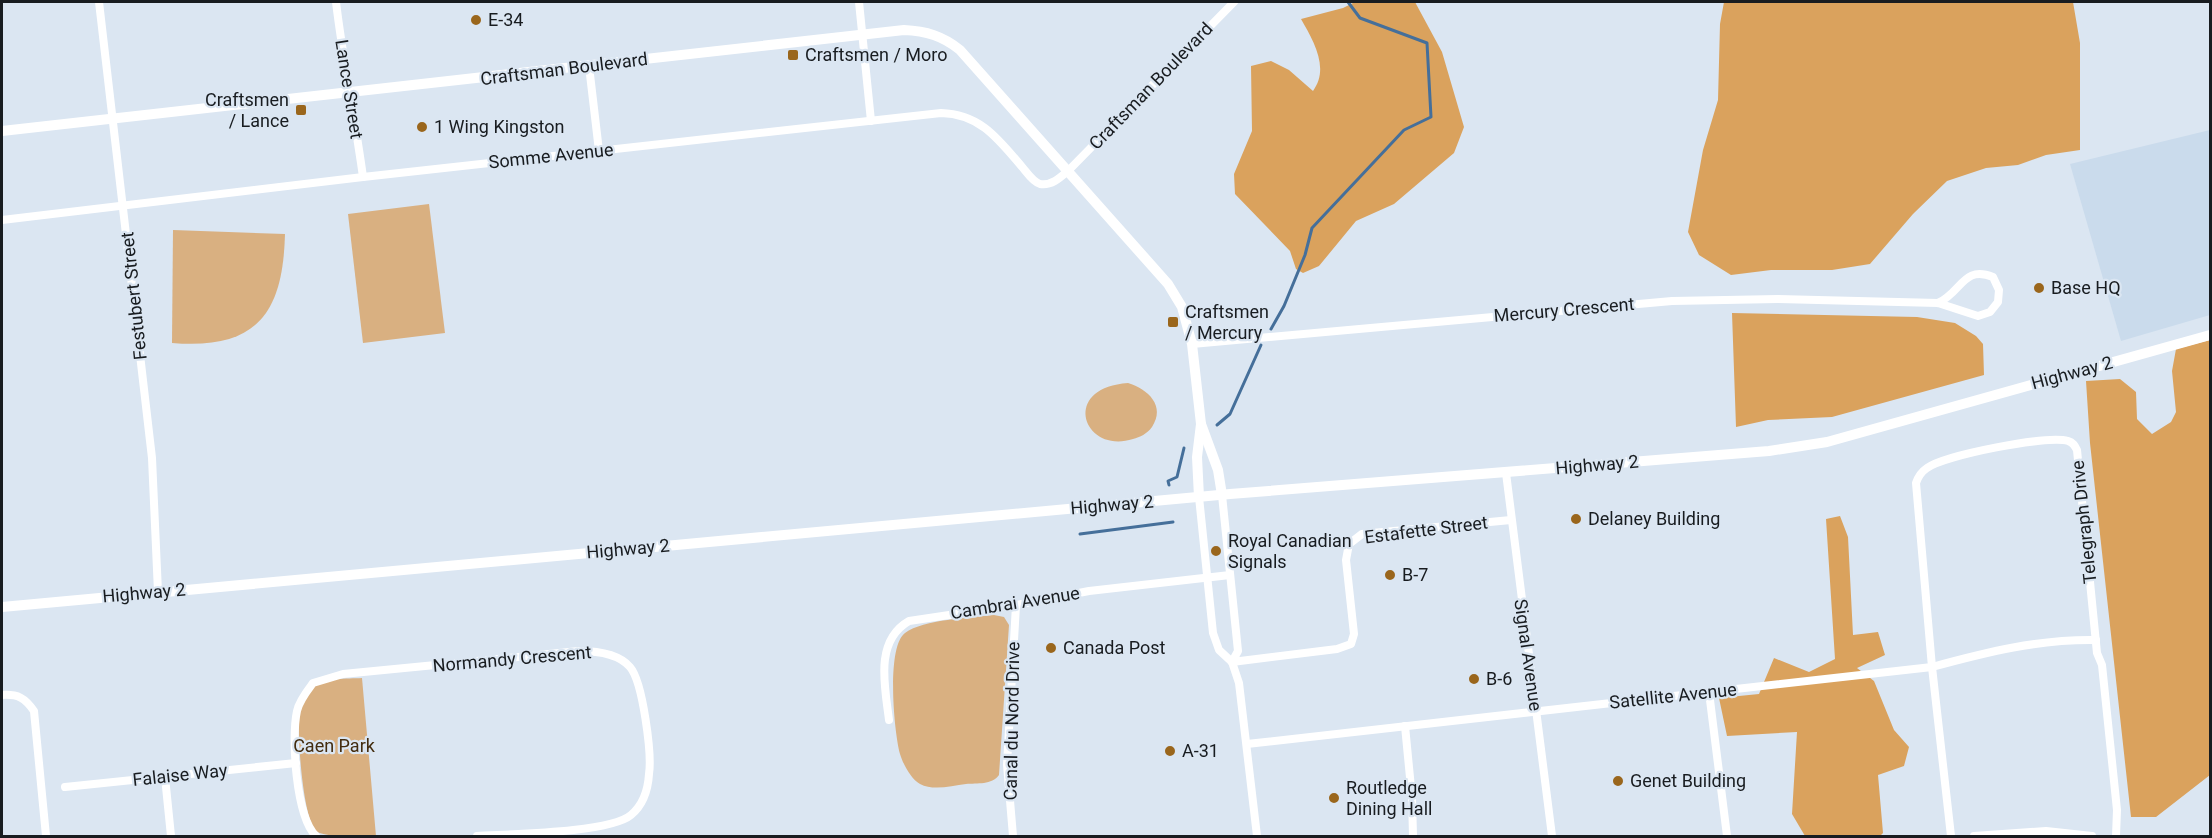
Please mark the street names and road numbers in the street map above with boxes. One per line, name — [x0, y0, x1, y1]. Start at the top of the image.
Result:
street label: Craftsman Boulevard — [1085, 18, 1217, 154]
street label: Lance Street — [331, 38, 368, 140]
street label: Craftsman Boulevard — [479, 48, 649, 89]
street label: Somme Avenue — [487, 139, 614, 172]
street label: Festubert Street — [116, 231, 151, 361]
street label: Mercury Crescent — [1493, 293, 1635, 326]
street label: Highway 2 — [2029, 352, 2115, 393]
street label: Highway 2 — [1554, 450, 1639, 479]
street label: Telegraph Drive — [2067, 459, 2100, 585]
street label: Highway 2 — [1069, 490, 1154, 519]
street label: Estafette Street — [1363, 512, 1489, 547]
street label: Highway 2 — [585, 534, 670, 563]
street label: Highway 2 — [101, 578, 186, 607]
street label: Cambrai Avenue — [949, 582, 1081, 623]
street label: Signal Avenue — [1510, 598, 1547, 712]
street label: Normandy Crescent — [432, 641, 592, 676]
street label: Canal du Nord Drive — [1000, 641, 1023, 801]
street label: Satellite Avenue — [1608, 678, 1738, 713]
street label: Falaise Way — [132, 759, 229, 790]

